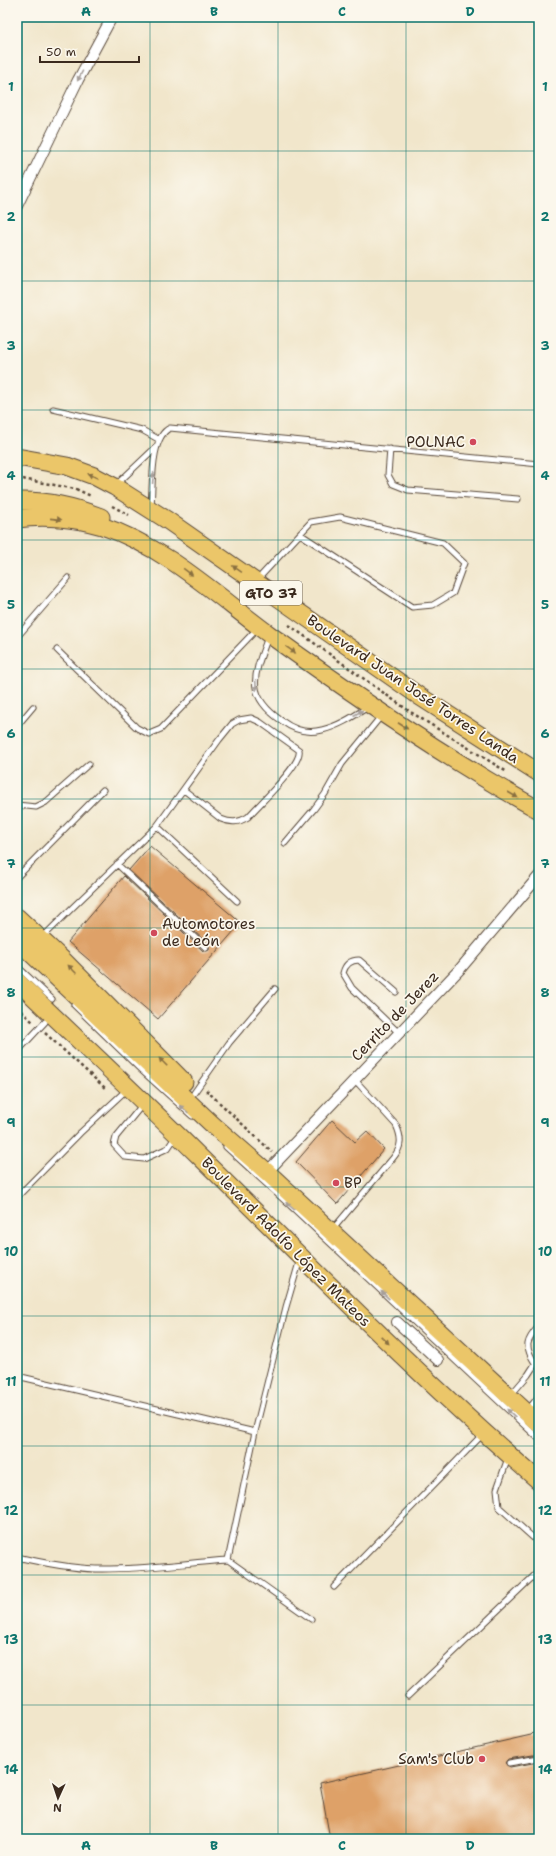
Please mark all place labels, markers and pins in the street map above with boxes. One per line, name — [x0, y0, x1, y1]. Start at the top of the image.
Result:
place label: POLNAC — [406, 432, 465, 452]
marker: POLNAC — [468, 437, 478, 447]
place label: Automotores de León — [162, 914, 255, 951]
marker: Automotores de León — [149, 928, 159, 938]
place label: BP — [344, 1173, 362, 1193]
marker: BP — [331, 1178, 341, 1188]
place label: Sam's Club — [398, 1749, 474, 1769]
marker: Sam's Club — [477, 1754, 487, 1764]

